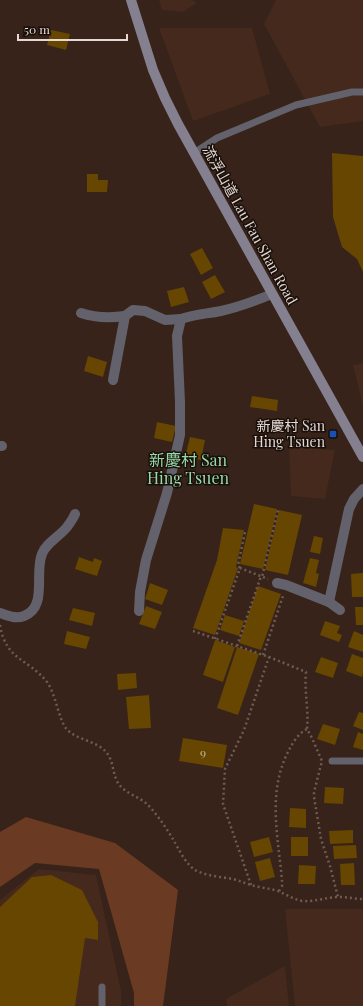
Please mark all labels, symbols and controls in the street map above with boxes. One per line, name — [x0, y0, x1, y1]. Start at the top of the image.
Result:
scale bar — [18, 16, 127, 42]
text: 50 m — [24, 21, 50, 37]
street label: 流浮山道 Lau Fau Shan Road — [199, 142, 302, 308]
place label: 新慶村 San Hing Tsuen — [253, 416, 326, 451]
marker: 新慶村 San Hing Tsuen — [328, 429, 338, 439]
district label: 新慶村 San Hing Tsuen — [147, 449, 229, 488]
house number: 9 — [200, 744, 206, 760]

